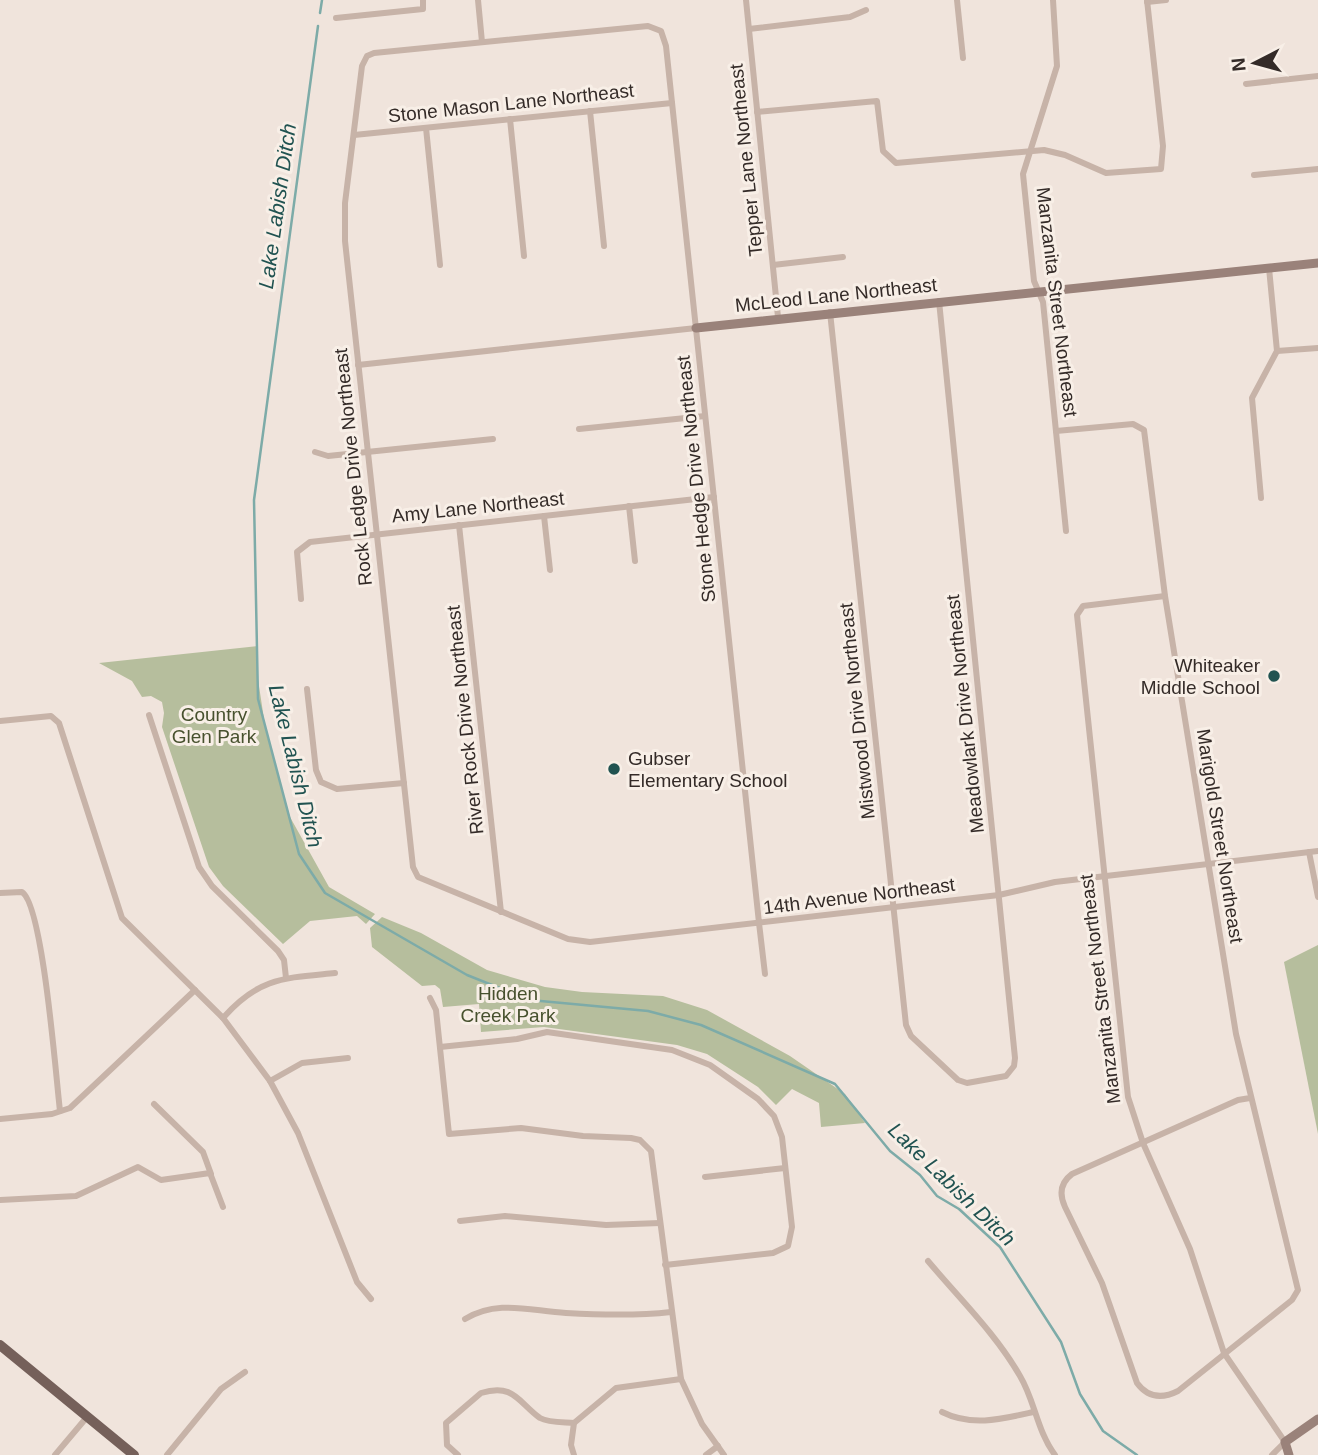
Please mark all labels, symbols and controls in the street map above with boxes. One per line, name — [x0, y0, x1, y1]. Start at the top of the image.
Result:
north arrow — [1220, 28, 1290, 98]
text: N — [1227, 57, 1250, 73]
street label: Tepper Lane Northeast — [725, 62, 767, 257]
street label: Stone Mason Lane Northeast — [387, 80, 636, 126]
water label: Lake Labish Ditch — [254, 122, 300, 290]
street label: Manzanita Street Northeast — [1032, 186, 1082, 419]
street label: McLeod Lane Northeast — [734, 274, 939, 316]
street label: Rock Ledge Drive Northeast — [330, 347, 376, 587]
street label: Stone Hedge Drive Northeast — [673, 354, 719, 604]
street label: Amy Lane Northeast — [391, 487, 566, 526]
street label: Meadowlark Drive Northeast — [942, 593, 988, 834]
street label: Mistwood Drive Northeast — [835, 601, 879, 820]
street label: River Rock Drive Northeast — [442, 604, 487, 836]
place label: Whiteaker Middle School — [1141, 655, 1261, 698]
marker: Whiteaker Middle School — [1266, 668, 1282, 684]
water label: Lake Labish Ditch — [265, 682, 327, 850]
park label: Country Glen Park — [172, 704, 257, 747]
street label: Marigold Street Northeast — [1193, 727, 1247, 945]
place label: Gubser Elementary School — [628, 748, 787, 791]
marker: Gubser Elementary School — [606, 761, 622, 777]
street label: Manzanita Street Northeast — [1075, 872, 1125, 1105]
street label: 14th Avenue Northeast — [762, 874, 957, 918]
park label: Hidden Creek Park — [460, 983, 556, 1026]
water label: Lake Labish Ditch — [884, 1118, 1020, 1250]

